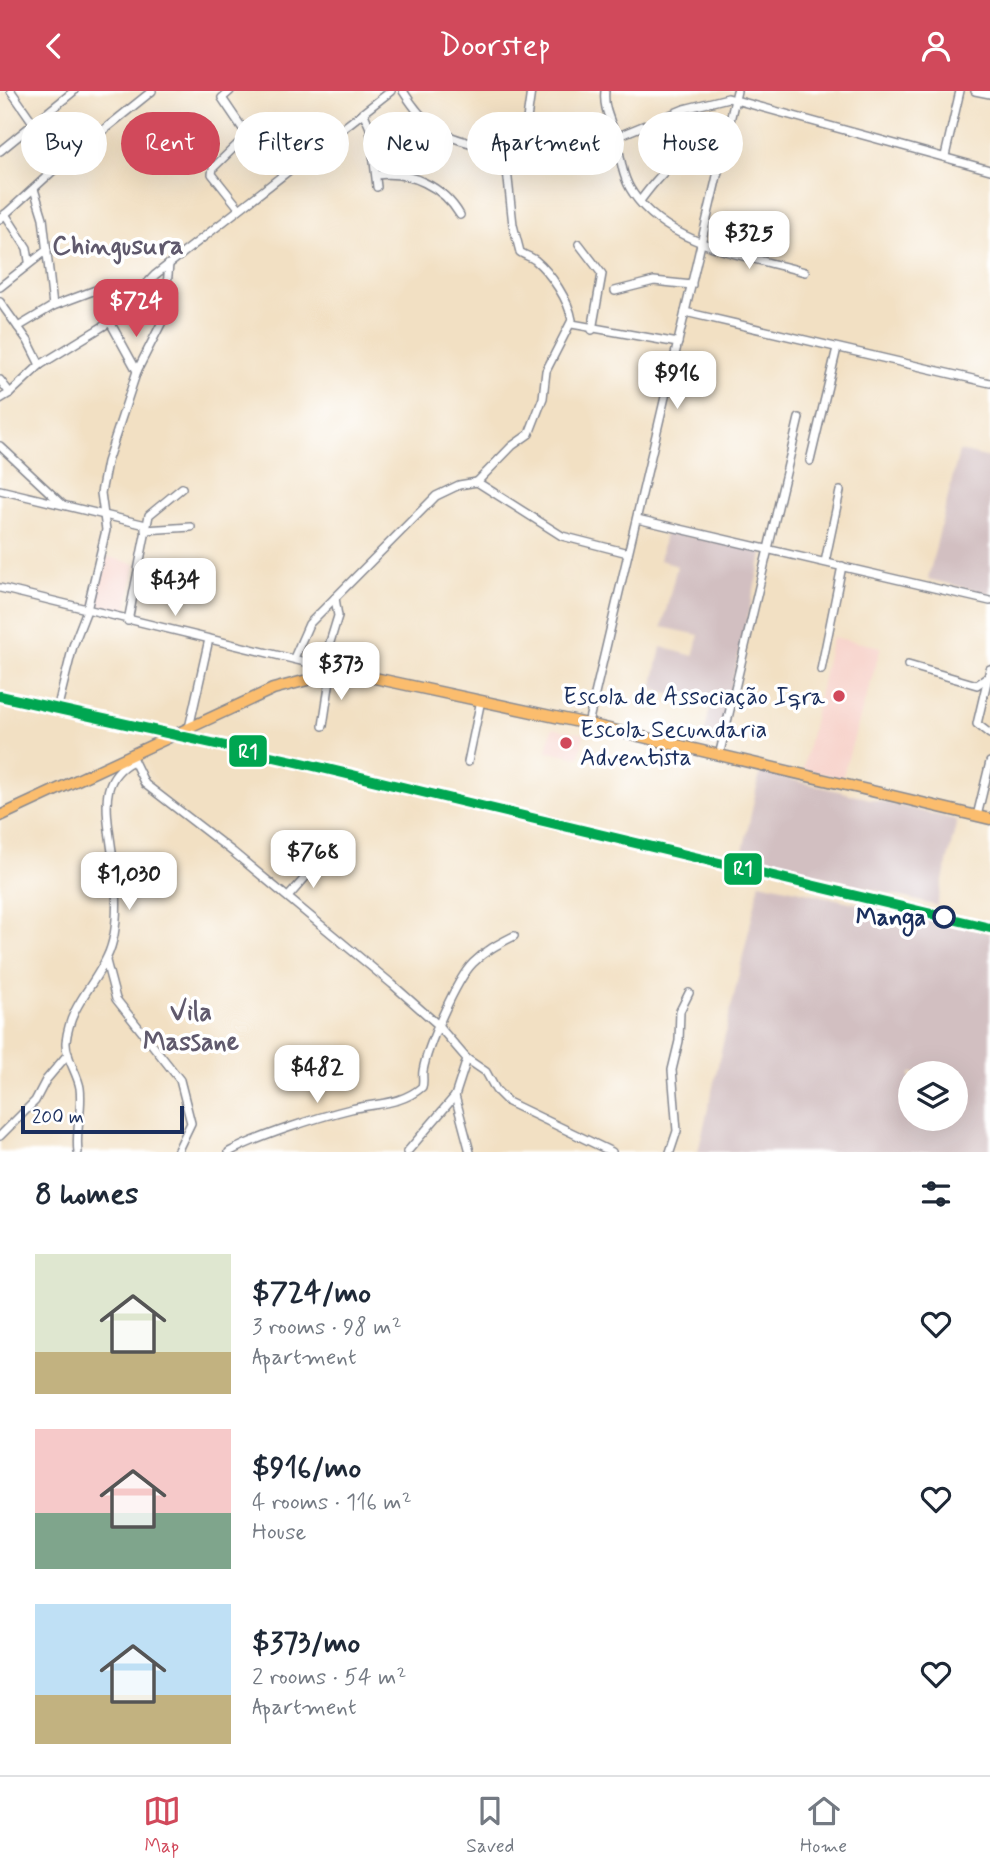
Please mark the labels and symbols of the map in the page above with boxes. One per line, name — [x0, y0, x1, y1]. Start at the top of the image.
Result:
pin: $325 — [708, 211, 790, 271]
district label: Chingusura — [52, 230, 184, 265]
pin: $724 — [95, 279, 177, 339]
pin: $916 — [636, 351, 718, 411]
pin: $434 — [134, 559, 216, 618]
pin: $373 — [300, 643, 382, 702]
place label: Escola de Associação Iqra — [563, 682, 826, 713]
marker: Escola de Associação Iqra — [831, 688, 847, 704]
place label: Escola Secundaria Adventista — [580, 715, 767, 774]
line badge: R1 — [228, 734, 268, 768]
marker: Escola Secundaria Adventista — [558, 735, 574, 751]
text: R1 — [238, 740, 258, 765]
pin: $768 — [272, 831, 354, 890]
line badge: R1 — [723, 852, 763, 886]
pin: $1,030 — [72, 853, 186, 912]
text: R1 — [733, 857, 753, 882]
place label: Manga — [856, 903, 926, 937]
marker: Manga — [933, 906, 955, 928]
district label: Vila Massane — [143, 996, 239, 1060]
pin: $482 — [276, 1045, 358, 1105]
scale bar — [21, 1103, 184, 1135]

